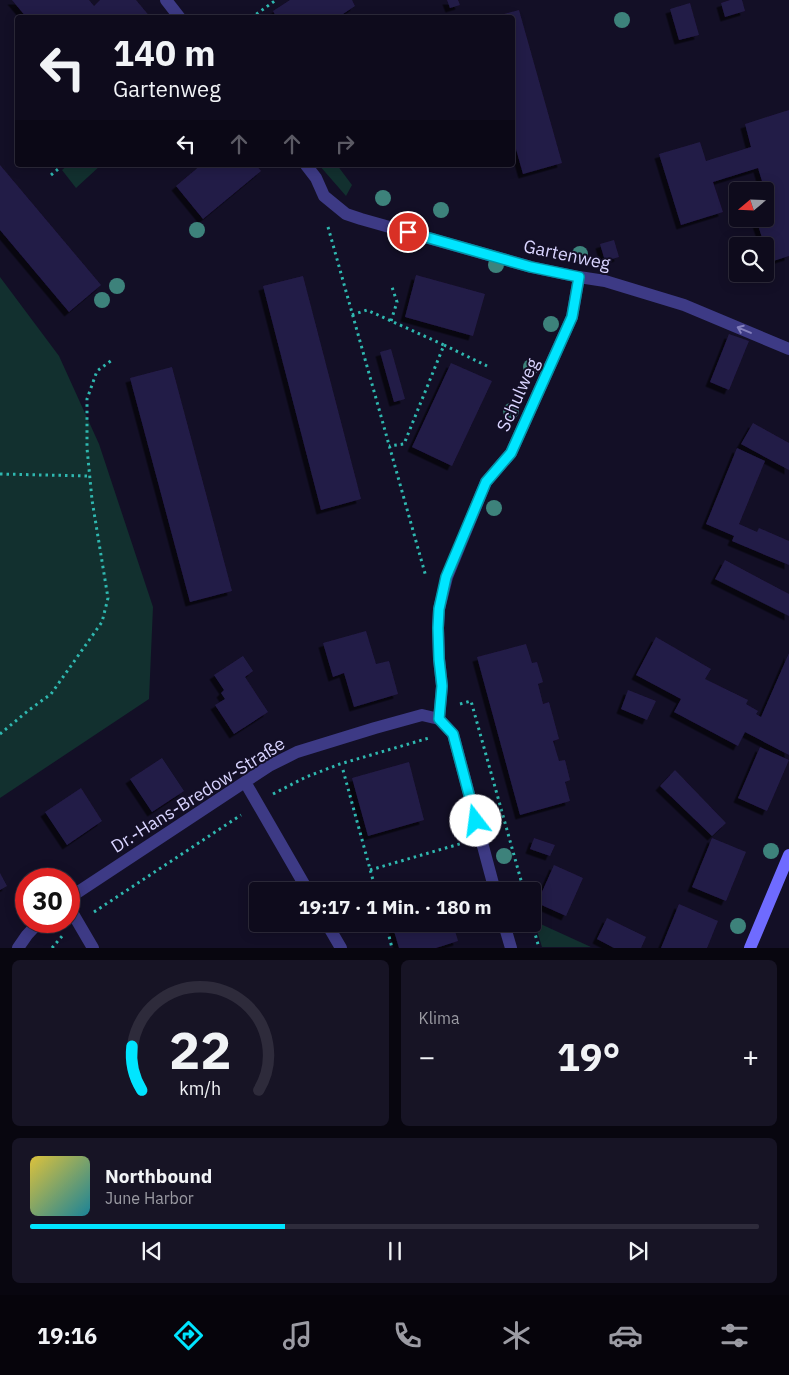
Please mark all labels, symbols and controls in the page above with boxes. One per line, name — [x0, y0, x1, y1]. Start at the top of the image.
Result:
text: 140 m — [113, 30, 216, 76]
icon: left — [30, 35, 95, 100]
text: Gartenweg — [113, 74, 221, 103]
icon: left — [172, 130, 200, 158]
icon: ahead — [225, 130, 253, 158]
icon: ahead — [278, 130, 306, 158]
icon: right — [331, 130, 359, 158]
north arrow — [729, 182, 774, 228]
map controls — [729, 182, 774, 282]
pin — [387, 211, 429, 253]
icon: arrive — [394, 218, 422, 246]
street label: Gartenweg — [522, 234, 613, 275]
button: search — [729, 237, 774, 282]
one-way arrow — [737, 325, 752, 335]
street label: Schulweg — [491, 354, 544, 435]
street label: Dr.-Hans-Bredow-Straße — [106, 731, 289, 858]
position arrow — [449, 794, 501, 846]
speed limit sign: 30 — [15, 868, 80, 933]
text: 19:17 · 1 Min. · 180 m — [298, 895, 492, 919]
text: Klima — [419, 1008, 460, 1028]
text: 22 — [169, 1016, 231, 1083]
text: 19° — [557, 1032, 620, 1081]
text: − — [419, 1038, 435, 1075]
text: + — [742, 1038, 759, 1075]
text: km/h — [179, 1077, 221, 1100]
text: Northbound — [105, 1164, 212, 1188]
text: June Harbor — [105, 1188, 194, 1208]
icon: previous — [138, 1237, 166, 1265]
icon: pause — [381, 1237, 409, 1265]
icon: next — [624, 1237, 652, 1265]
icon: directions — [171, 1318, 206, 1353]
icon: music — [280, 1318, 315, 1353]
icon: phone — [390, 1318, 425, 1353]
icon: climate — [499, 1318, 534, 1353]
icon: car — [608, 1318, 643, 1353]
icon: filters — [717, 1318, 752, 1353]
text: 19:16 — [37, 1321, 97, 1350]

